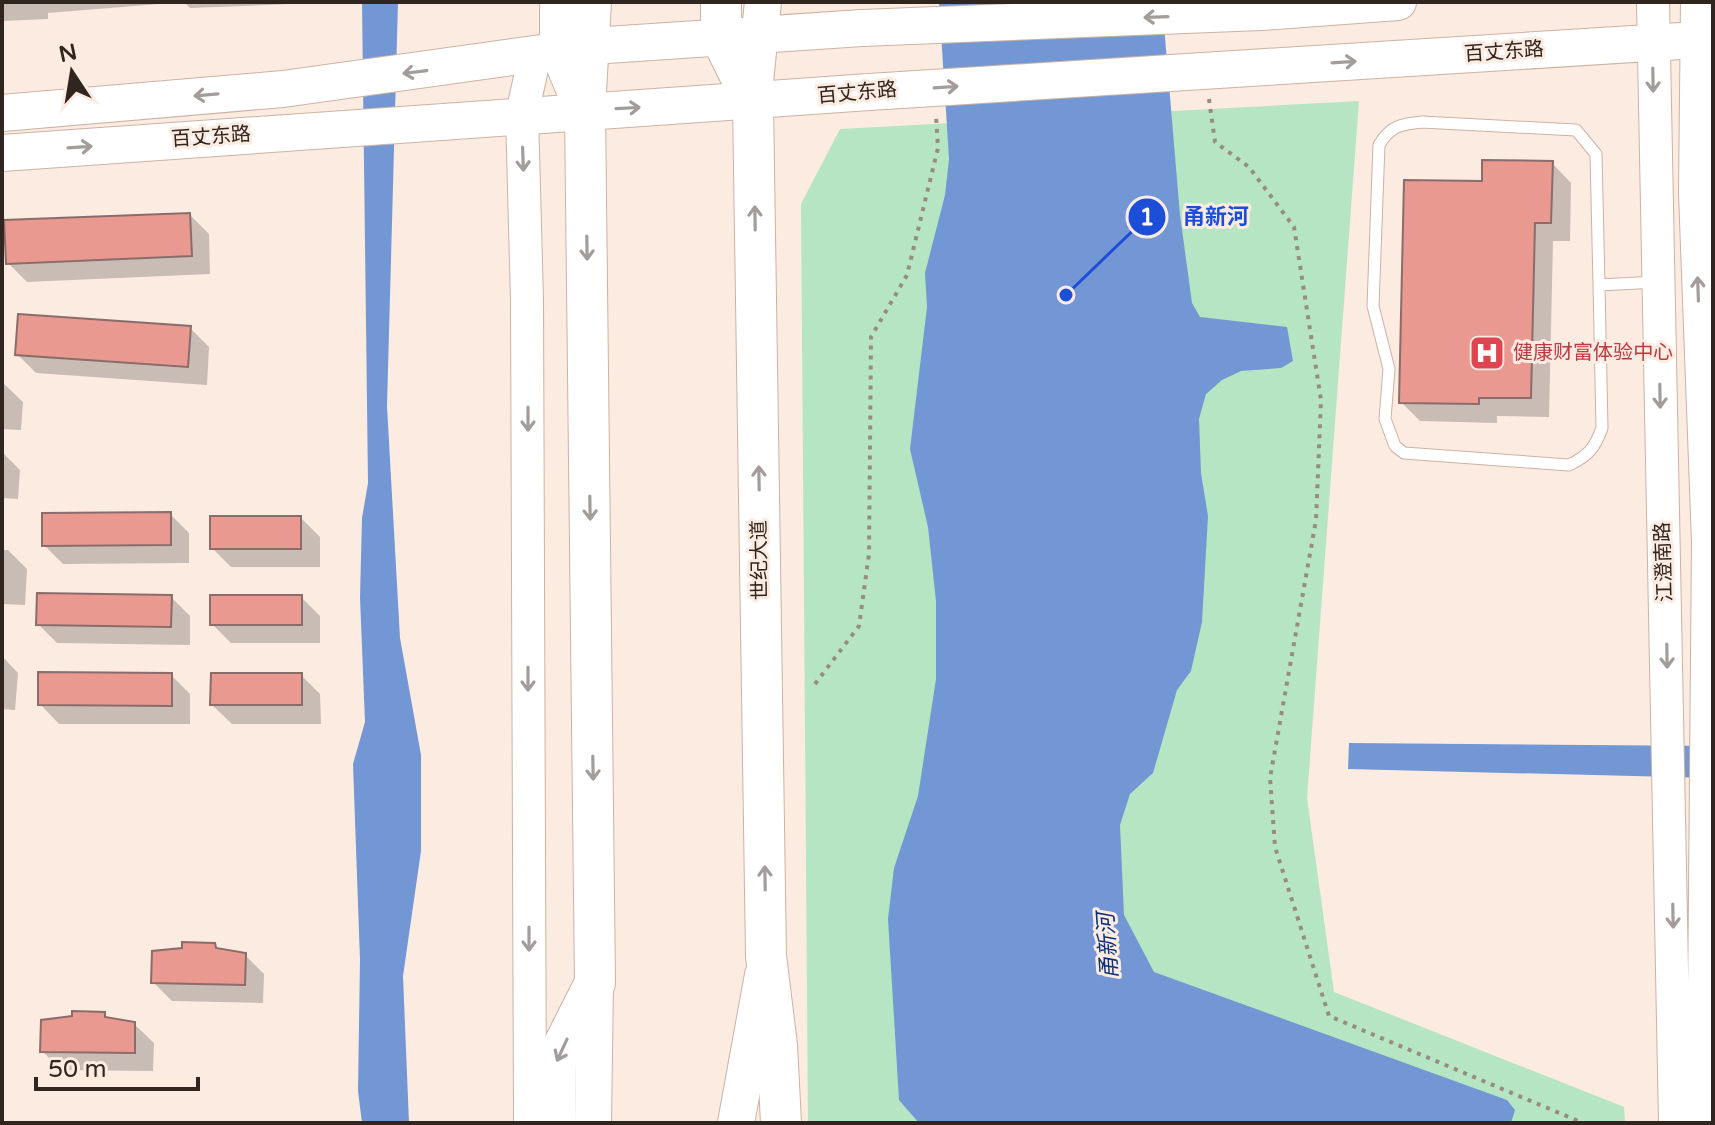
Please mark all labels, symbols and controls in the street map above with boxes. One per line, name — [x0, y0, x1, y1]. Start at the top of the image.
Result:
one-way arrow — [1143, 9, 1170, 24]
north arrow — [32, 32, 112, 112]
street label: 百丈东路 — [1463, 37, 1545, 67]
text: N — [57, 39, 79, 68]
one-way arrow — [1330, 54, 1357, 69]
one-way arrow — [402, 65, 429, 80]
one-way arrow — [1646, 66, 1661, 93]
street label: 百丈东路 — [816, 78, 898, 108]
one-way arrow — [933, 79, 959, 94]
one-way arrow — [193, 88, 220, 103]
one-way arrow — [614, 100, 641, 115]
street label: 百丈东路 — [170, 122, 252, 152]
one-way arrow — [66, 139, 93, 154]
one-way arrow — [516, 145, 531, 172]
callout: 甬新河 — [1127, 194, 1265, 240]
text: 1 — [1139, 203, 1155, 232]
text: 甬新河 — [1183, 204, 1249, 230]
one-way arrow — [747, 205, 763, 232]
one-way arrow — [579, 234, 595, 261]
one-way arrow — [1691, 276, 1706, 303]
hospital icon: 健康财富体验中心 — [1468, 334, 1506, 372]
place label: 健康财富体验中心 — [1513, 341, 1673, 365]
one-way arrow — [1653, 382, 1668, 409]
one-way arrow — [520, 405, 535, 432]
one-way arrow — [751, 465, 767, 492]
one-way arrow — [582, 494, 598, 521]
street label: 世纪大道 — [747, 520, 773, 600]
street label: 江澄南路 — [1651, 522, 1677, 602]
one-way arrow — [1659, 642, 1674, 669]
one-way arrow — [520, 665, 536, 692]
one-way arrow — [585, 754, 601, 781]
one-way arrow — [757, 865, 773, 892]
one-way arrow — [1665, 902, 1680, 929]
water label: 甬新河 — [1092, 908, 1123, 980]
one-way arrow — [521, 925, 537, 952]
one-way arrow — [554, 1037, 569, 1061]
scale bar — [36, 1041, 198, 1091]
text: 50 m — [48, 1055, 106, 1084]

